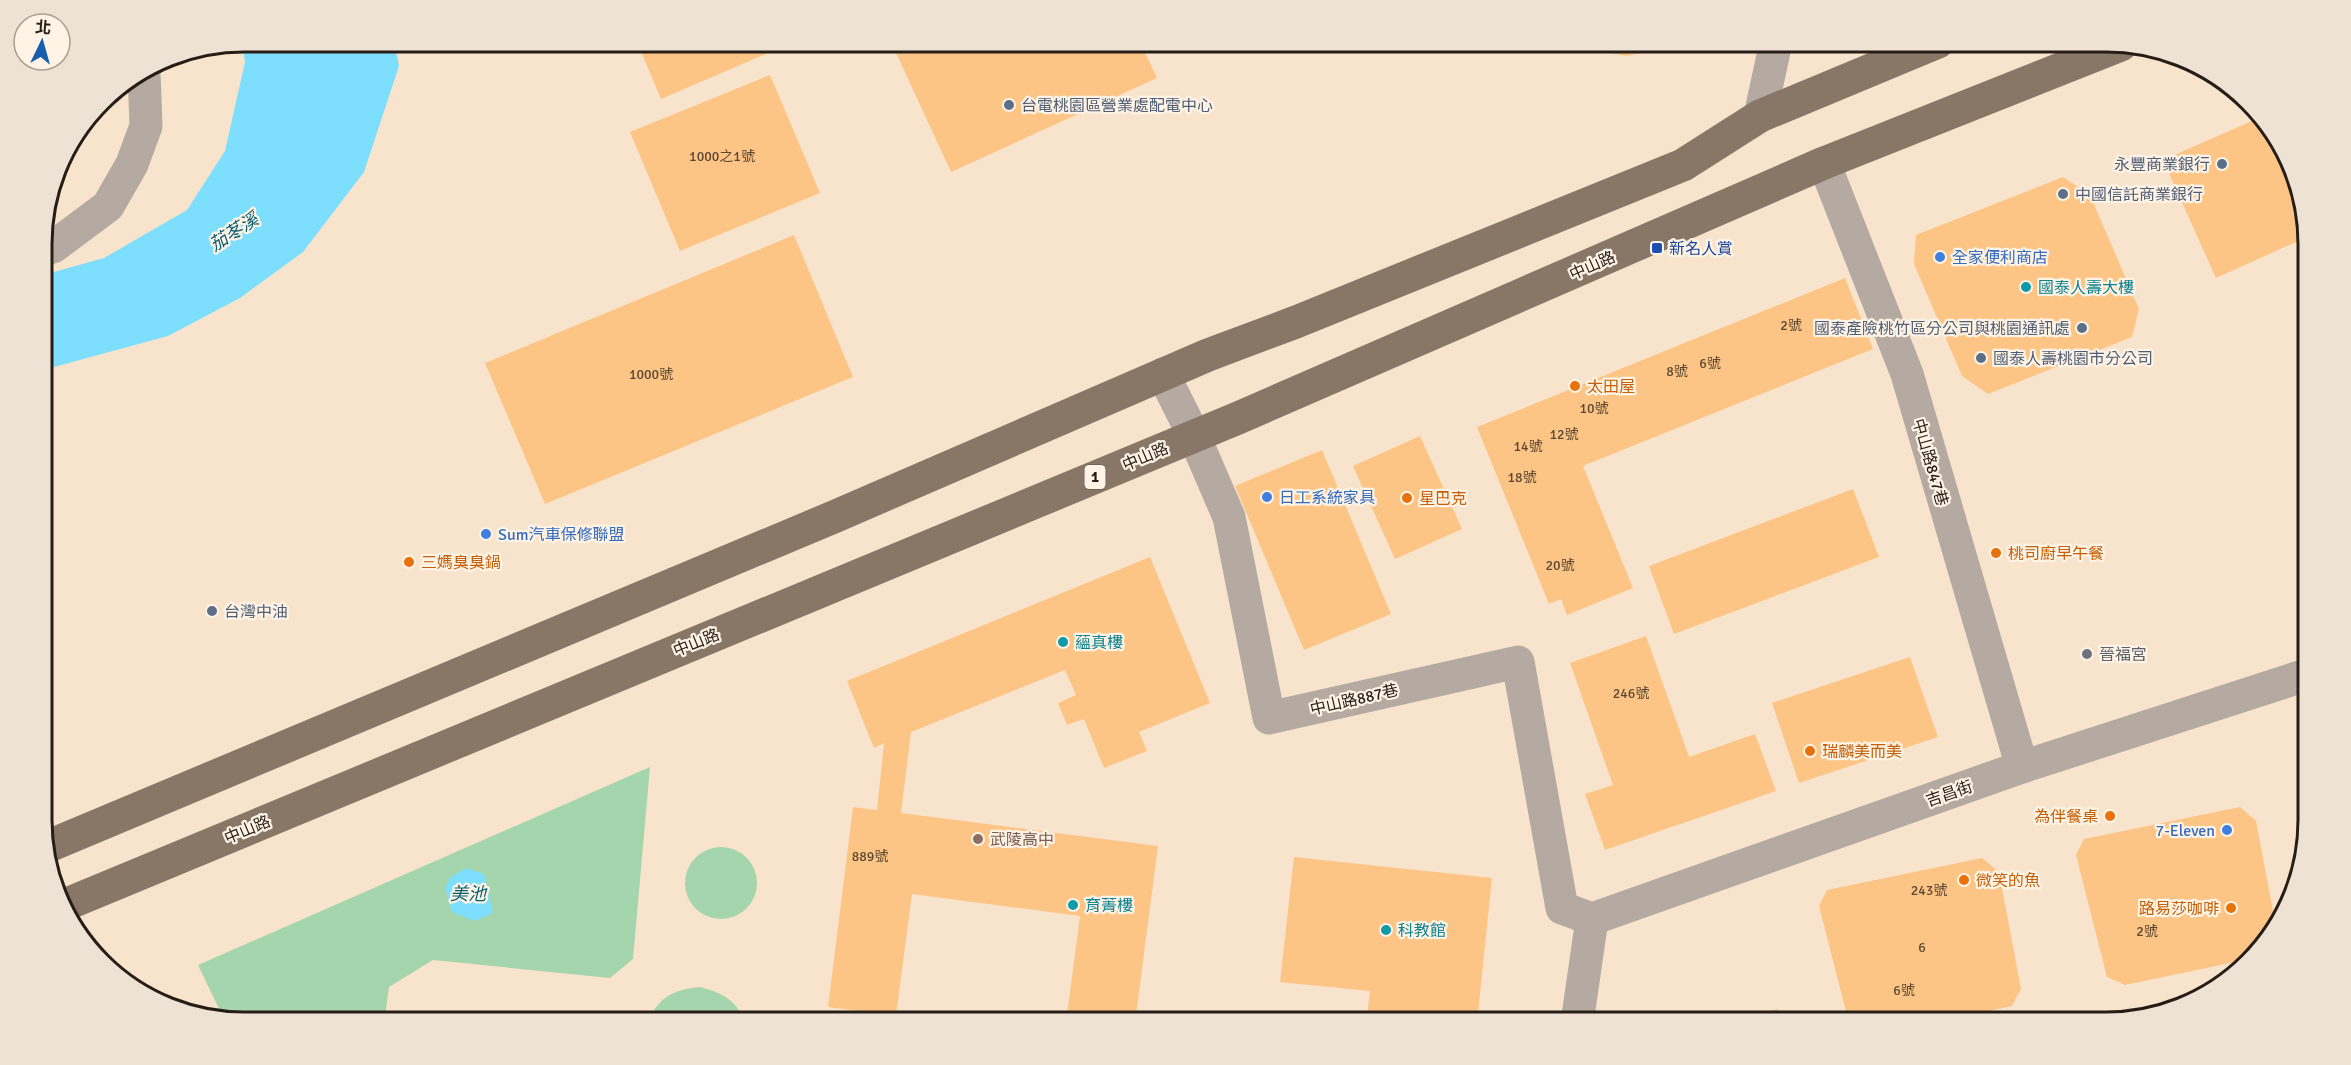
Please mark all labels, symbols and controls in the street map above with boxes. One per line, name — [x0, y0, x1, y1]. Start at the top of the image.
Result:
north arrow — [12, 12, 72, 72]
text: 北 — [34, 17, 52, 39]
place label: 台電桃園區營業處配電中心 — [1021, 96, 1213, 116]
marker: 台電桃園區營業處配電中心 — [1002, 98, 1016, 112]
house number: 1000之1號 — [689, 148, 755, 165]
place label: 永豐商業銀行 — [2114, 155, 2210, 175]
marker: 永豐商業銀行 — [2215, 157, 2229, 171]
place label: 中國信託商業銀行 — [2075, 185, 2203, 205]
marker: 中國信託商業銀行 — [2056, 187, 2070, 201]
water label: 茄苳溪 — [205, 206, 265, 256]
place label: 新名人賞 — [1669, 239, 1733, 259]
marker: 新名人賞 — [1650, 241, 1664, 255]
street label: 中山路 — [1566, 247, 1618, 285]
place label: 全家便利商店 — [1952, 248, 2048, 268]
marker: 全家便利商店 — [1933, 250, 1947, 264]
place label: 國泰人壽大樓 — [2038, 278, 2134, 298]
marker: 國泰人壽大樓 — [2019, 280, 2033, 294]
house number: 2號 — [1780, 317, 1802, 334]
place label: 國泰產險桃竹區分公司與桃園通訊處 — [1814, 319, 2070, 339]
marker: 國泰產險桃竹區分公司與桃園通訊處 — [2075, 321, 2089, 335]
place label: 國泰人壽桃園市分公司 — [1993, 349, 2153, 369]
marker: 國泰人壽桃園市分公司 — [1974, 351, 1988, 365]
house number: 6號 — [1699, 355, 1721, 372]
house number: 8號 — [1666, 363, 1688, 380]
house number: 1000號 — [629, 366, 673, 383]
place label: 太田屋 — [1587, 377, 1635, 397]
marker: 太田屋 — [1568, 379, 1582, 393]
house number: 10號 — [1579, 400, 1609, 417]
street label: 中山路847巷 — [1908, 416, 1952, 508]
house number: 12號 — [1549, 426, 1579, 443]
street label: 中山路 — [1119, 438, 1171, 476]
house number: 14號 — [1513, 438, 1543, 455]
road number: 1 — [1084, 465, 1106, 489]
house number: 18號 — [1507, 469, 1537, 486]
place label: 日工系統家具 — [1279, 488, 1375, 508]
place label: 星巴克 — [1419, 489, 1467, 509]
marker: 日工系統家具 — [1260, 490, 1274, 504]
marker: 星巴克 — [1400, 491, 1414, 505]
place label: Sum汽車保修聯盟 — [498, 525, 624, 545]
marker: Sum汽車保修聯盟 — [479, 527, 493, 541]
place label: 桃司廚早午餐 — [2008, 544, 2104, 564]
marker: 桃司廚早午餐 — [1989, 546, 2003, 560]
place label: 三媽臭臭鍋 — [421, 553, 501, 573]
marker: 三媽臭臭鍋 — [402, 555, 416, 569]
house number: 20號 — [1545, 557, 1575, 574]
place label: 台灣中油 — [224, 602, 288, 622]
marker: 台灣中油 — [205, 604, 219, 618]
street label: 中山路 — [670, 625, 722, 661]
place label: 蘊真樓 — [1075, 633, 1123, 653]
marker: 蘊真樓 — [1056, 635, 1070, 649]
place label: 晉福宮 — [2099, 645, 2147, 665]
marker: 晉福宮 — [2080, 647, 2094, 661]
street label: 中山路887巷 — [1308, 680, 1400, 720]
house number: 246號 — [1613, 685, 1649, 702]
place label: 瑞麟美而美 — [1822, 742, 1902, 762]
marker: 瑞麟美而美 — [1803, 744, 1817, 758]
street label: 吉昌街 — [1923, 777, 1975, 811]
place label: 為伴餐桌 — [2034, 807, 2098, 827]
marker: 為伴餐桌 — [2103, 809, 2117, 823]
street label: 中山路 — [221, 811, 273, 849]
place label: 7-Eleven — [2156, 821, 2215, 841]
marker: 7-Eleven — [2220, 823, 2234, 837]
place label: 武陵高中 — [990, 830, 1054, 850]
marker: 武陵高中 — [971, 832, 985, 846]
house number: 889號 — [852, 848, 888, 865]
place label: 微笑的魚 — [1976, 871, 2040, 891]
marker: 微笑的魚 — [1957, 873, 1971, 887]
house number: 243號 — [1911, 882, 1947, 899]
water label: 美池 — [450, 883, 488, 905]
place label: 育菁樓 — [1085, 896, 1133, 916]
marker: 育菁樓 — [1066, 898, 1080, 912]
place label: 路易莎咖啡 — [2139, 899, 2219, 919]
marker: 路易莎咖啡 — [2224, 901, 2238, 915]
place label: 科教館 — [1398, 921, 1446, 941]
marker: 科教館 — [1379, 923, 1393, 937]
house number: 2號 — [2136, 923, 2158, 940]
house number: 6 — [1918, 939, 1926, 956]
house number: 6號 — [1893, 982, 1915, 999]

